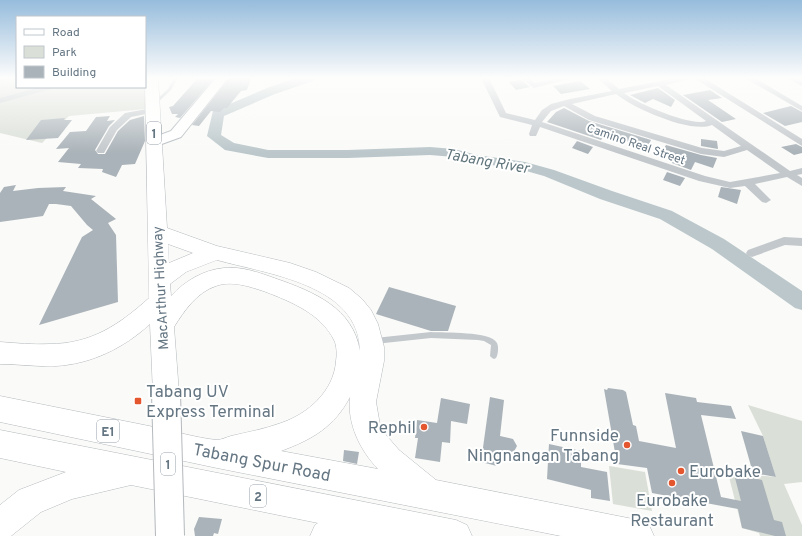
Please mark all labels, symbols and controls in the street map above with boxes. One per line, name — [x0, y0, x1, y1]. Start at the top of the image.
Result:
legend — [16, 16, 146, 88]
text: Road — [52, 25, 80, 41]
text: Park — [52, 45, 77, 61]
text: Building — [52, 65, 96, 81]
street label: Camino Real Street — [584, 121, 687, 169]
road number: 1 — [147, 122, 161, 144]
water label: Tabang River — [443, 146, 532, 179]
street label: MacArthur Highway — [150, 226, 173, 350]
place label: Tabang UV Express Terminal — [146, 382, 275, 424]
marker: Tabang UV Express Terminal — [133, 396, 143, 406]
place label: Rephil — [368, 418, 416, 440]
road number: E1 — [97, 420, 119, 442]
marker: Rephil — [419, 422, 429, 432]
place label: Funnside Ningnangan Tabang — [467, 426, 619, 468]
street label: Tabang Spur Road — [191, 440, 332, 488]
marker: Funnside Ningnangan Tabang — [622, 440, 632, 450]
road number: 1 — [161, 453, 175, 475]
place label: Eurobake — [689, 462, 761, 484]
marker: Eurobake — [676, 466, 686, 476]
marker: Eurobake Restaurant — [667, 478, 677, 488]
road number: 2 — [250, 485, 266, 507]
place label: Eurobake Restaurant — [630, 491, 714, 533]

